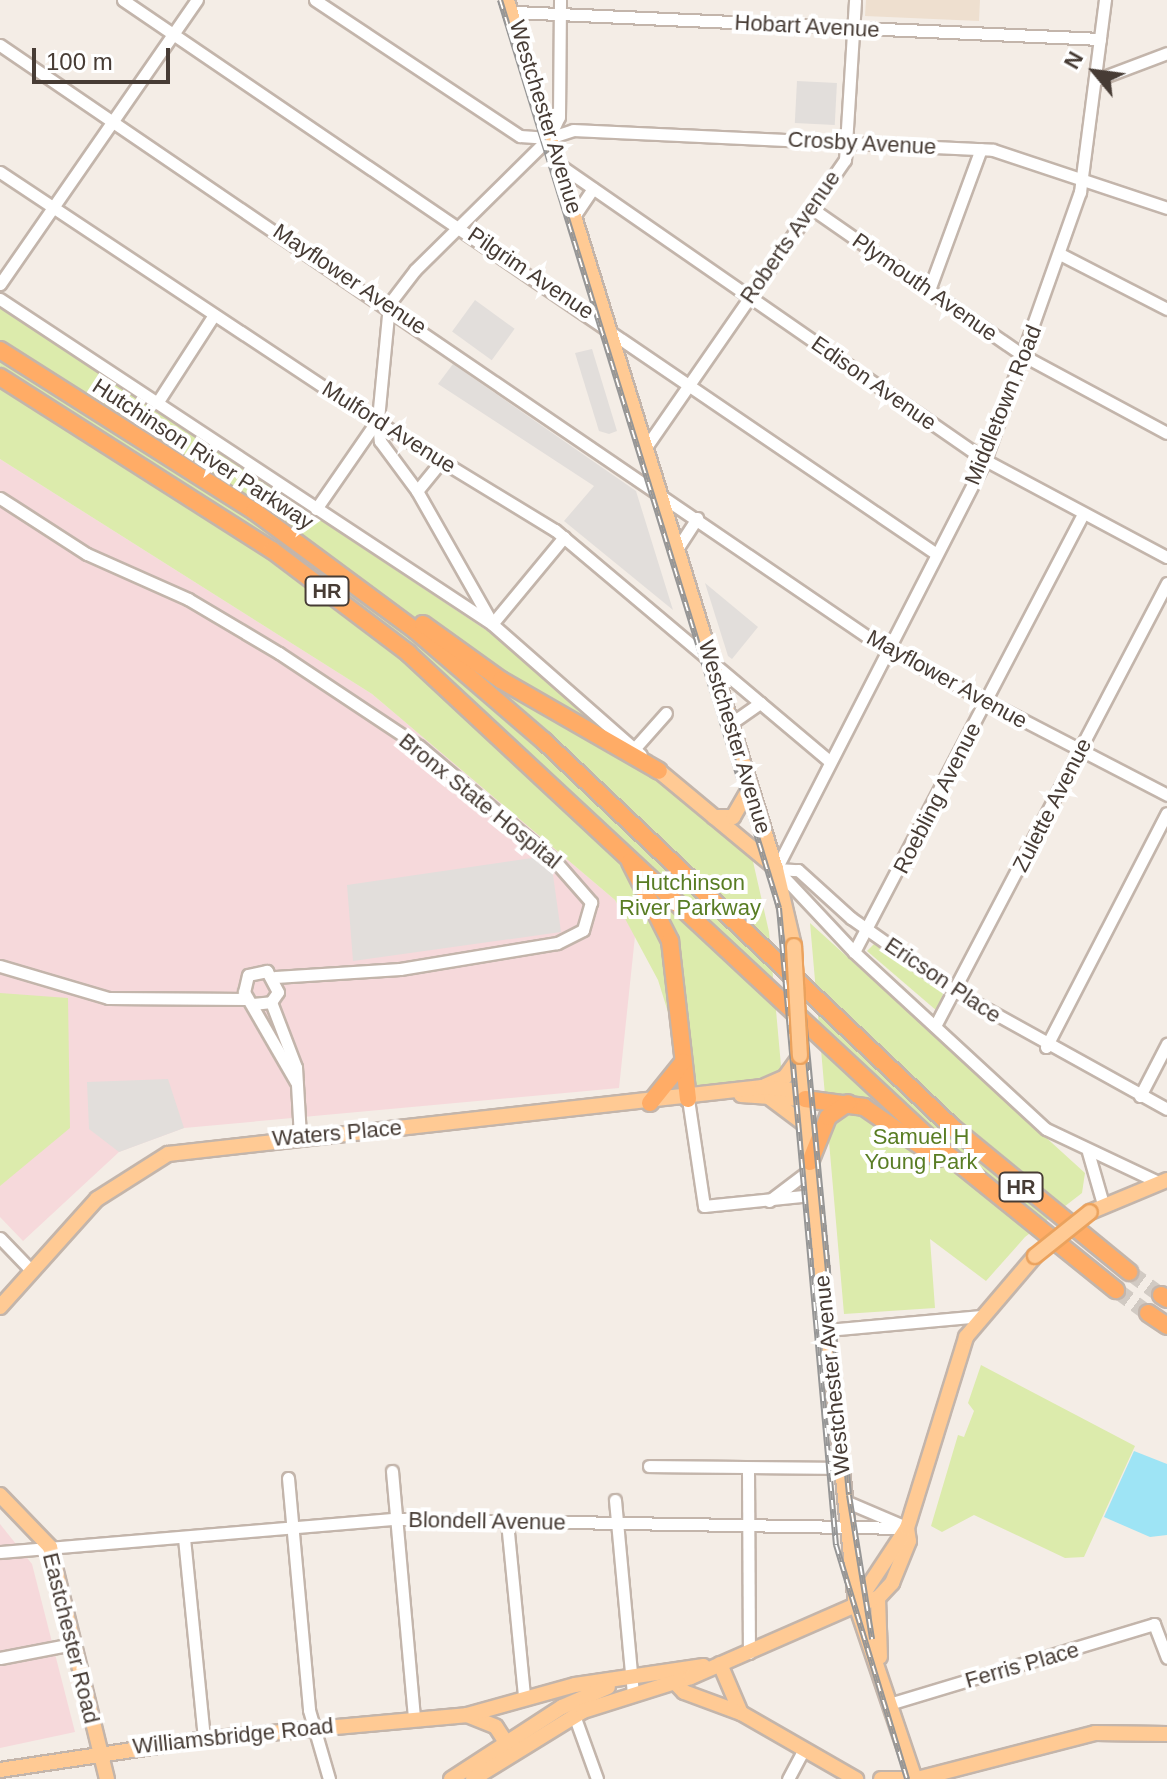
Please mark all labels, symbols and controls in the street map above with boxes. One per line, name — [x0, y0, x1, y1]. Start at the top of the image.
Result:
street label: Hobart Avenue — [733, 9, 881, 43]
street label: Westchester Avenue — [504, 16, 588, 218]
scale bar — [36, 32, 174, 82]
north arrow — [1055, 32, 1135, 112]
text: N — [1059, 47, 1088, 73]
text: 100 m — [46, 48, 113, 75]
street label: Crosby Avenue — [786, 126, 938, 160]
street label: Roberts Avenue — [734, 165, 846, 309]
street label: Mayflower Avenue — [268, 218, 432, 340]
street label: Pilgrim Avenue — [462, 221, 600, 325]
street label: Plymouth Avenue — [847, 227, 1003, 347]
street label: Middletown Road — [959, 321, 1047, 489]
street label: Edison Avenue — [806, 330, 942, 436]
street label: Hutchinson River Parkway — [88, 373, 318, 535]
street label: Mulford Avenue — [317, 375, 461, 479]
road number: HR — [303, 575, 351, 607]
street label: Mayflower Avenue — [862, 624, 1032, 734]
street label: Westchester Avenue — [693, 636, 777, 838]
street label: Roebling Avenue — [887, 718, 987, 878]
street label: Bronx State Hospital — [394, 728, 566, 874]
street label: Zulette Avenue — [1007, 733, 1097, 877]
park label: Hutchinson River Parkway — [619, 869, 761, 920]
street label: Ericson Place — [880, 931, 1006, 1029]
street label: Waters Place — [271, 1114, 403, 1152]
park label: Samuel H Young Park — [865, 1123, 977, 1174]
road number: HR — [997, 1171, 1045, 1203]
street label: Westchester Avenue — [808, 1273, 856, 1477]
street label: Blondell Avenue — [407, 1506, 567, 1536]
street label: Eastchester Road — [37, 1550, 105, 1726]
street label: Ferris Place — [962, 1636, 1082, 1694]
street label: Williamsbridge Road — [131, 1712, 335, 1760]

